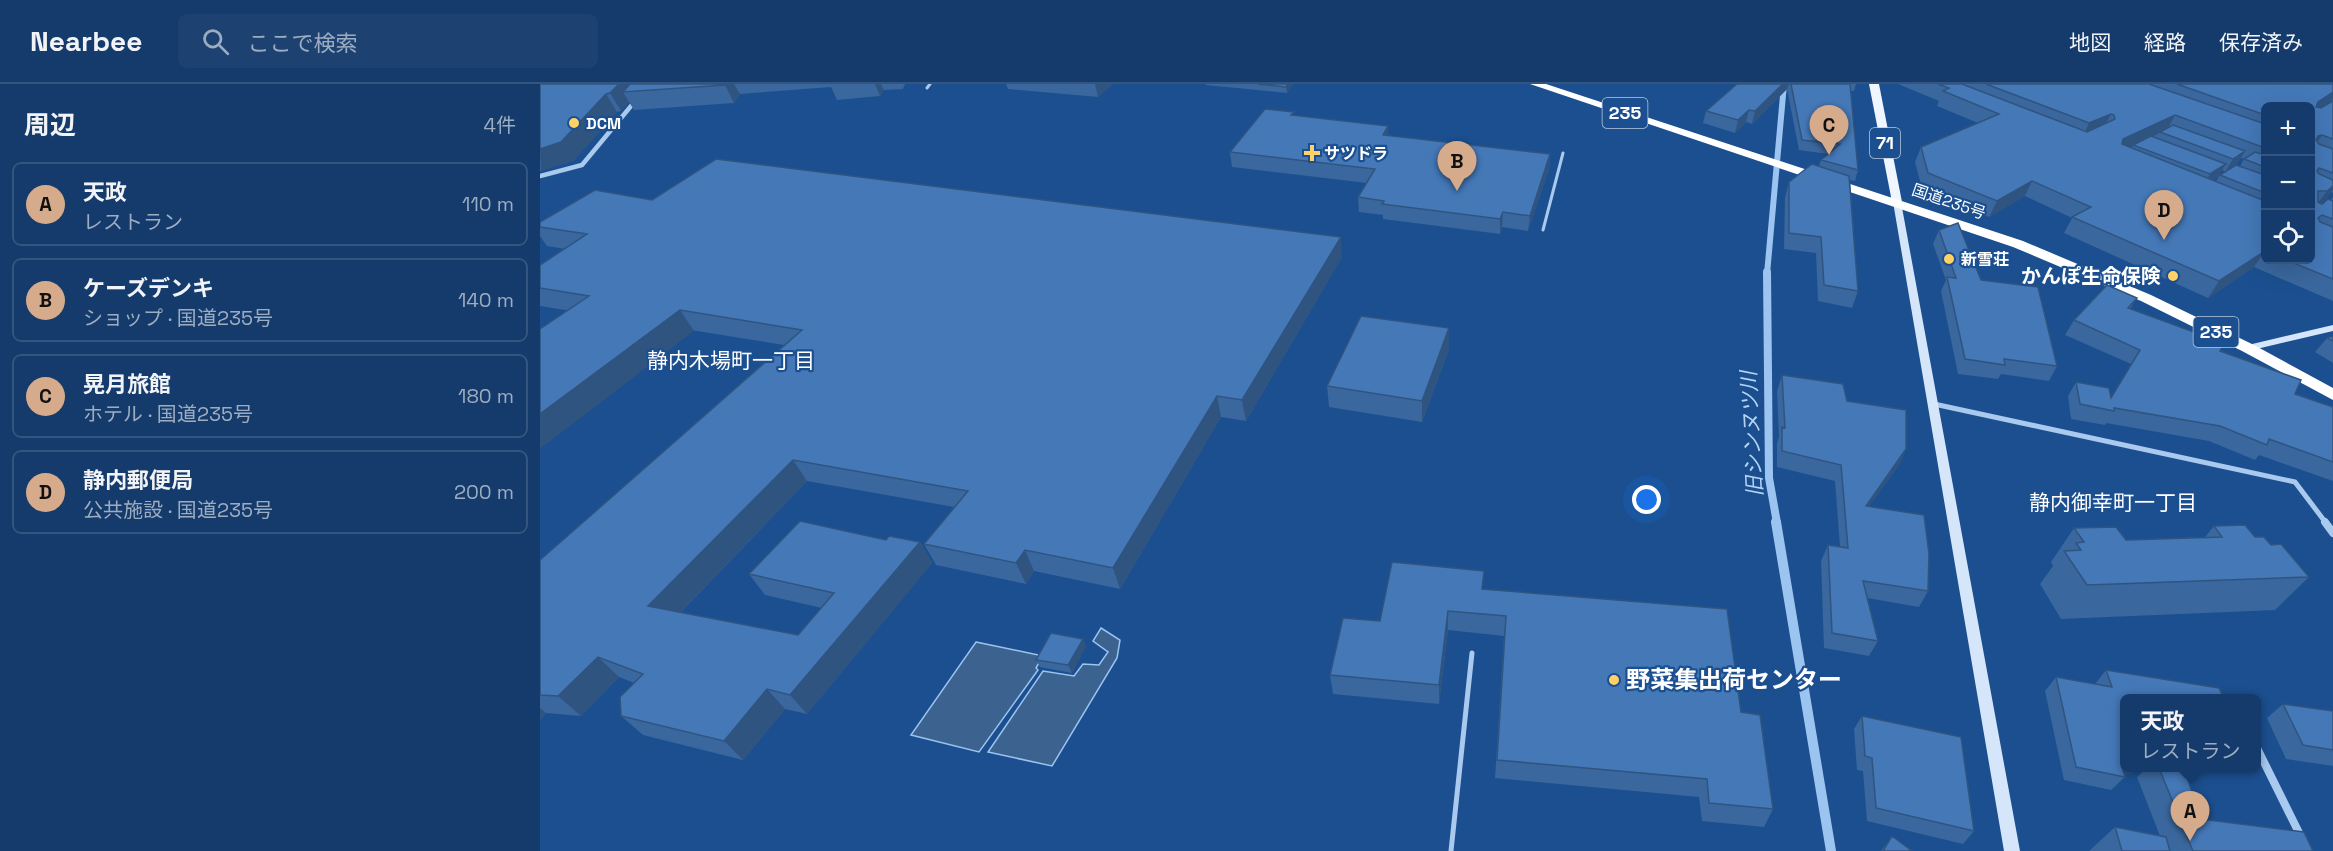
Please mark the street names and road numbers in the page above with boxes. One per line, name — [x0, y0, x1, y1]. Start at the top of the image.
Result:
road number: 235 — [1602, 98, 1648, 128]
road number: 71 — [1870, 128, 1900, 158]
street label: 国道235号 — [1909, 179, 1989, 224]
road number: 235 — [2194, 317, 2238, 347]

